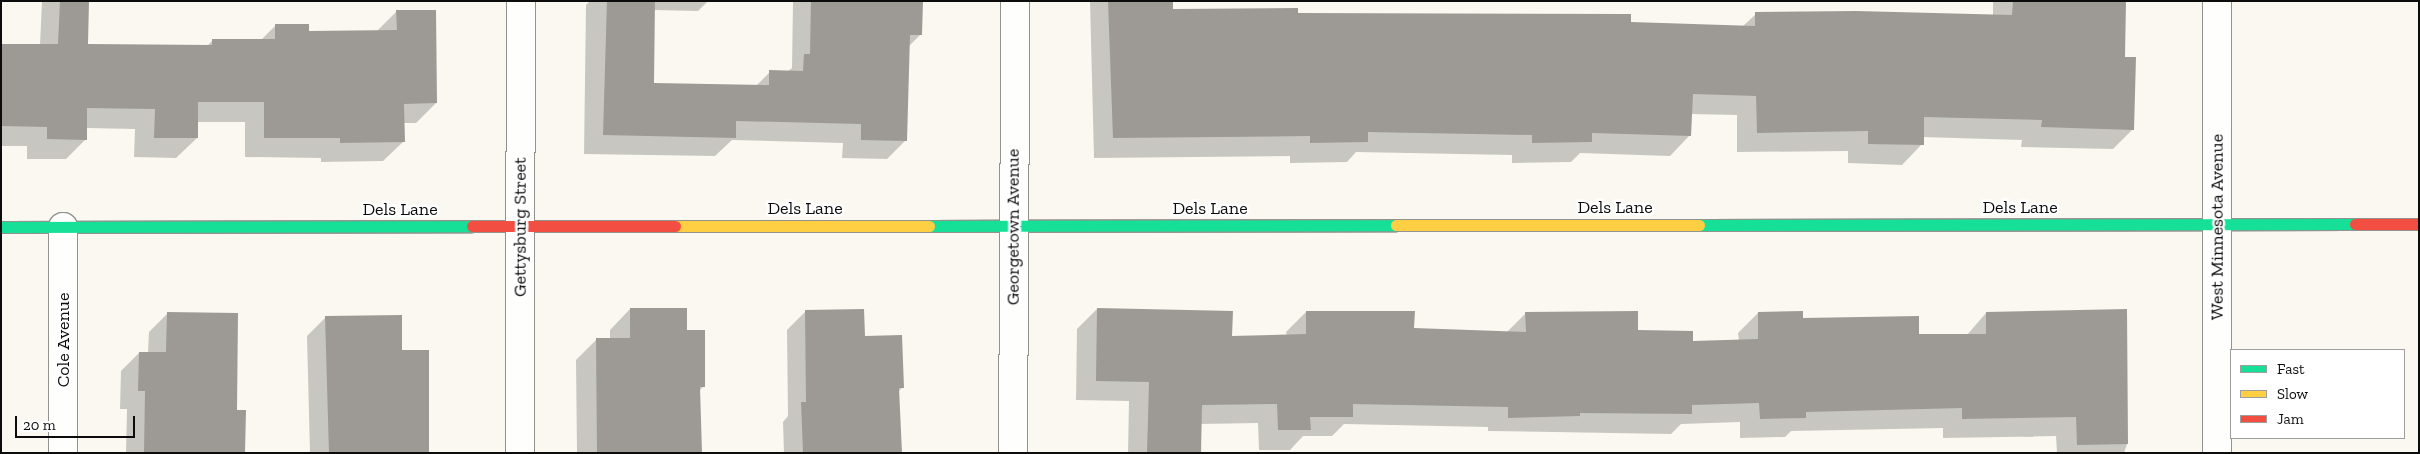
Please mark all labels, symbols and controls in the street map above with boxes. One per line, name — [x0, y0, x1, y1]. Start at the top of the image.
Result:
street label: West Minnesota Avenue — [2206, 134, 2228, 320]
street label: Georgetown Avenue — [1002, 149, 1024, 305]
street label: Gettysburg Street — [509, 157, 531, 297]
street label: Dels Lane — [1577, 196, 1653, 218]
street label: Dels Lane — [1982, 196, 2058, 218]
street label: Dels Lane — [767, 197, 843, 219]
street label: Dels Lane — [1172, 197, 1248, 219]
street label: Dels Lane — [362, 198, 438, 220]
street label: Cole Avenue — [52, 292, 74, 388]
legend — [2230, 349, 2405, 439]
text: Fast — [2277, 360, 2305, 378]
text: Slow — [2277, 385, 2308, 403]
scale bar — [18, 406, 138, 438]
text: Jam — [2277, 410, 2304, 428]
text: 20 m — [23, 416, 56, 434]

